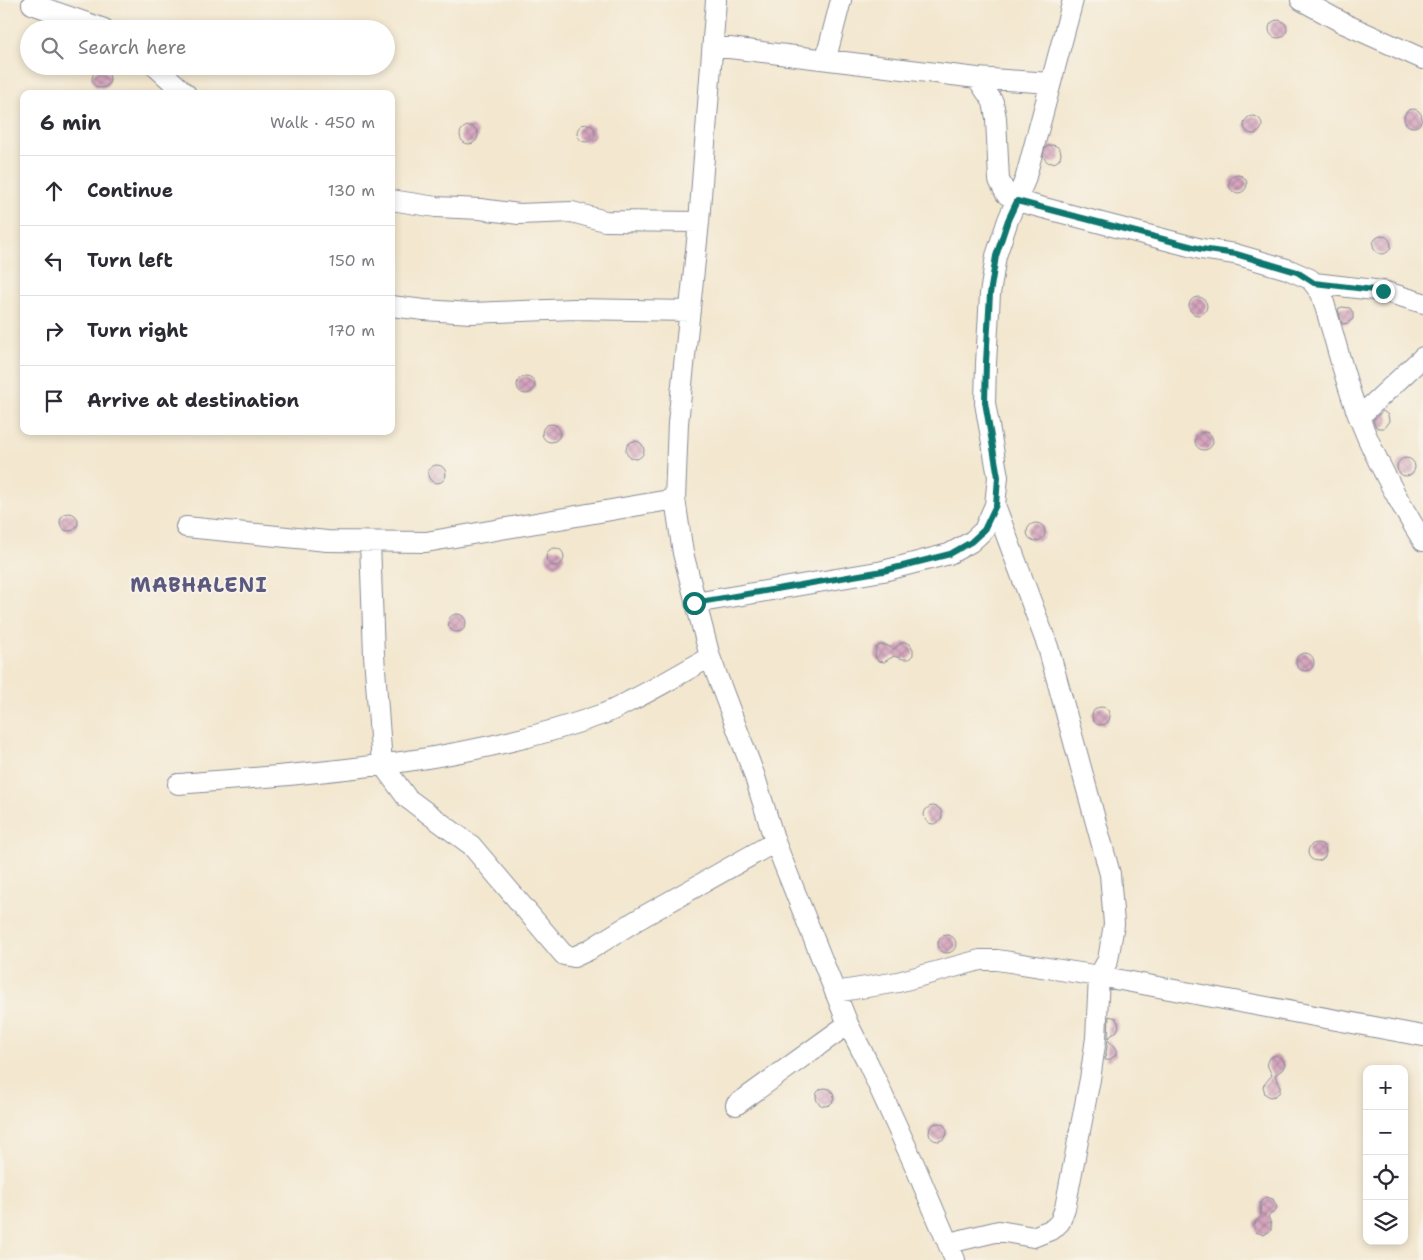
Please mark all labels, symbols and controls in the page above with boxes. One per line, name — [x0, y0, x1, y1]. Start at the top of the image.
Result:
search box — [20, 20, 395, 75]
icon: search — [38, 34, 66, 62]
text: Search here — [78, 35, 187, 60]
text: 6 min — [40, 109, 101, 137]
text: Walk · 450 m — [270, 112, 375, 133]
icon: ahead — [40, 177, 68, 205]
text: Continue — [87, 178, 173, 203]
text: 130 m — [328, 180, 375, 201]
icon: left — [40, 247, 68, 275]
text: Turn left — [87, 248, 173, 273]
text: 150 m — [328, 250, 375, 271]
route end — [1372, 280, 1395, 303]
icon: right — [40, 317, 68, 345]
text: Turn right — [87, 318, 188, 343]
text: 170 m — [328, 320, 375, 341]
icon: arrive — [40, 387, 68, 415]
text: Arrive at destination — [87, 388, 299, 413]
district label: MABHALENI — [130, 572, 268, 598]
route start — [683, 592, 706, 615]
map controls — [1363, 1065, 1408, 1245]
button: + — [1363, 1065, 1408, 1110]
button: − — [1363, 1110, 1408, 1155]
button: locate — [1363, 1155, 1408, 1200]
button: layers — [1363, 1200, 1408, 1245]

